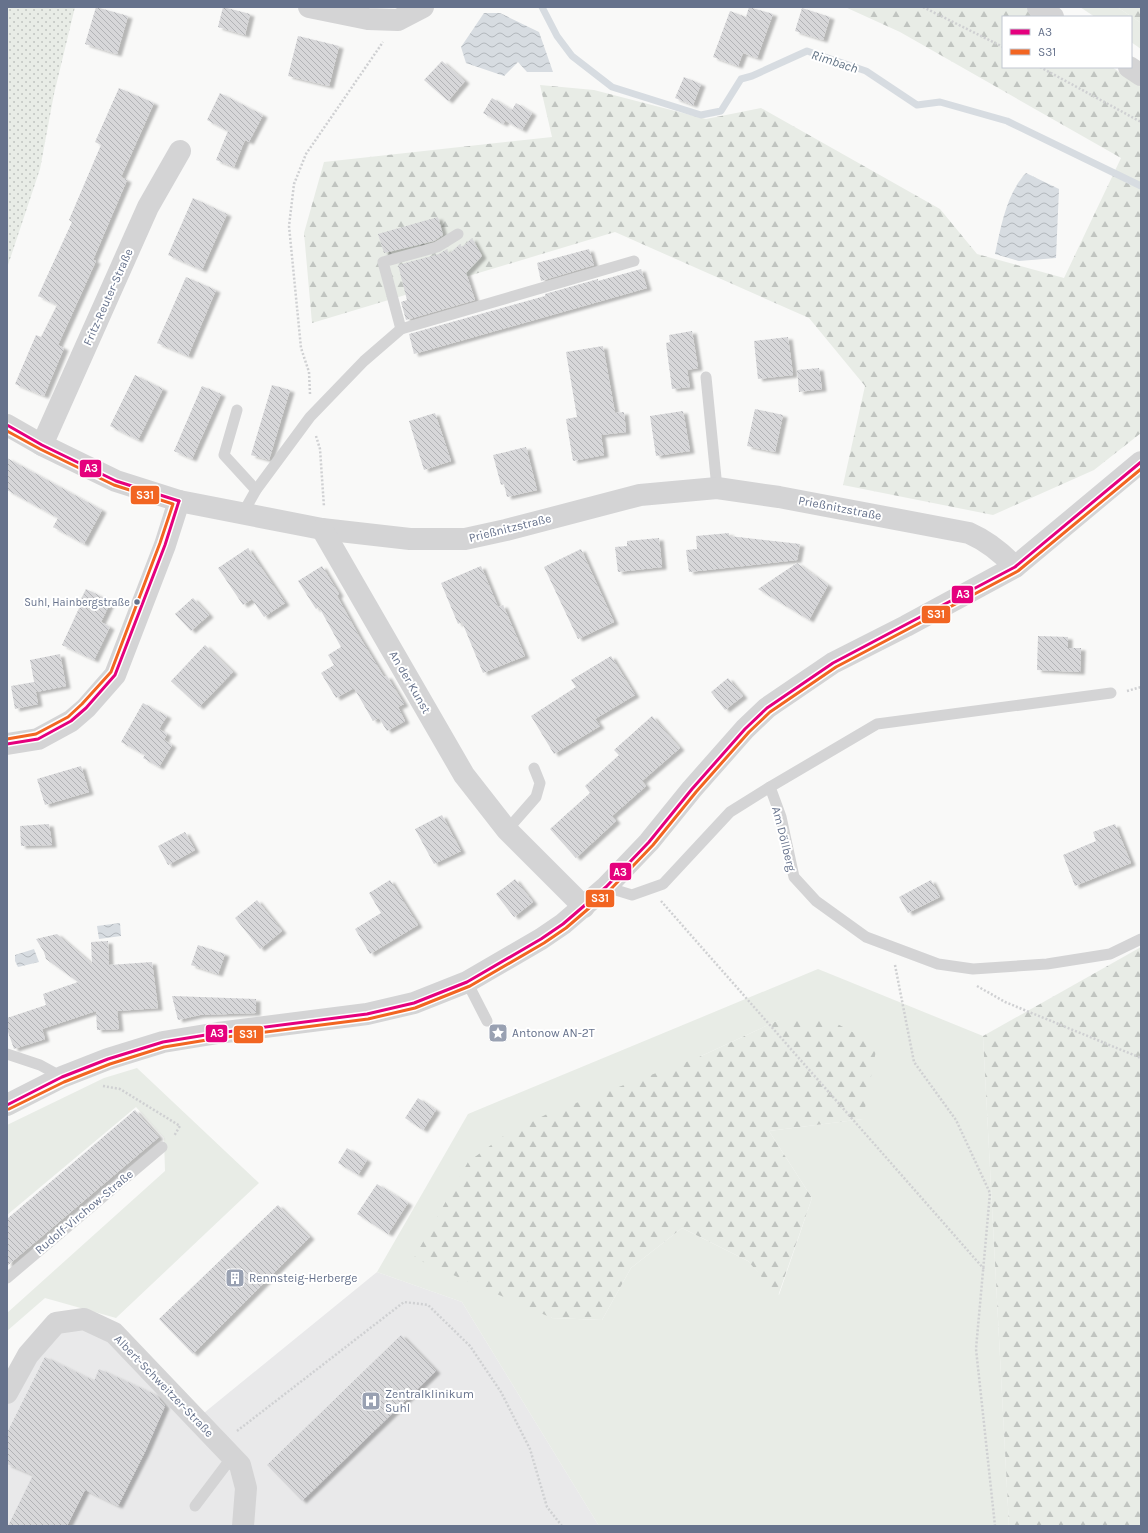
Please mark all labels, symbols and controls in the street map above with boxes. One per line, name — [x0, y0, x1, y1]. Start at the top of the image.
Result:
legend — [1002, 16, 1132, 68]
text: A3 — [1038, 25, 1052, 39]
text: S31 — [1038, 45, 1056, 59]
water label: Rimbach — [810, 47, 860, 76]
street label: Fritz-Reuter-Straße — [80, 246, 136, 348]
line badge: A3 — [79, 459, 102, 478]
text: A3 — [84, 462, 98, 475]
line badge: S31 — [130, 485, 160, 505]
text: S31 — [136, 489, 154, 502]
street label: Prießnitzstraße — [797, 493, 883, 523]
street label: Prießnitzstraße — [467, 511, 553, 545]
line badge: A3 — [951, 585, 974, 604]
text: A3 — [956, 588, 970, 601]
place label: Suhl, Hainbergstraße — [24, 596, 130, 609]
marker: Suhl, Hainbergstraße — [132, 597, 142, 607]
line badge: S31 — [921, 605, 951, 624]
text: S31 — [927, 608, 945, 621]
street label: An der Kunst — [386, 648, 434, 716]
street label: Am Döllberg — [769, 805, 799, 873]
line badge: A3 — [609, 862, 632, 881]
text: A3 — [613, 866, 627, 879]
line badge: S31 — [585, 889, 615, 908]
text: S31 — [591, 892, 609, 905]
place icon: Antonow AN-2T — [487, 1022, 509, 1044]
line badge: A3 — [205, 1024, 228, 1043]
line badge: S31 — [233, 1025, 264, 1044]
place label: Antonow AN-2T — [512, 1026, 595, 1040]
text: A3 — [210, 1027, 224, 1040]
text: S31 — [239, 1028, 257, 1041]
street label: Rudolf-Virchow-Straße — [32, 1167, 136, 1257]
building icon: Rennsteig-Herberge — [224, 1267, 246, 1289]
place label: Rennsteig-Herberge — [249, 1271, 357, 1285]
street label: Albert-Schweitzer-Straße — [111, 1332, 217, 1440]
place label: Zentralklinikum Suhl — [385, 1387, 474, 1415]
hospital icon: Zentralklinikum Suhl — [360, 1390, 382, 1412]

